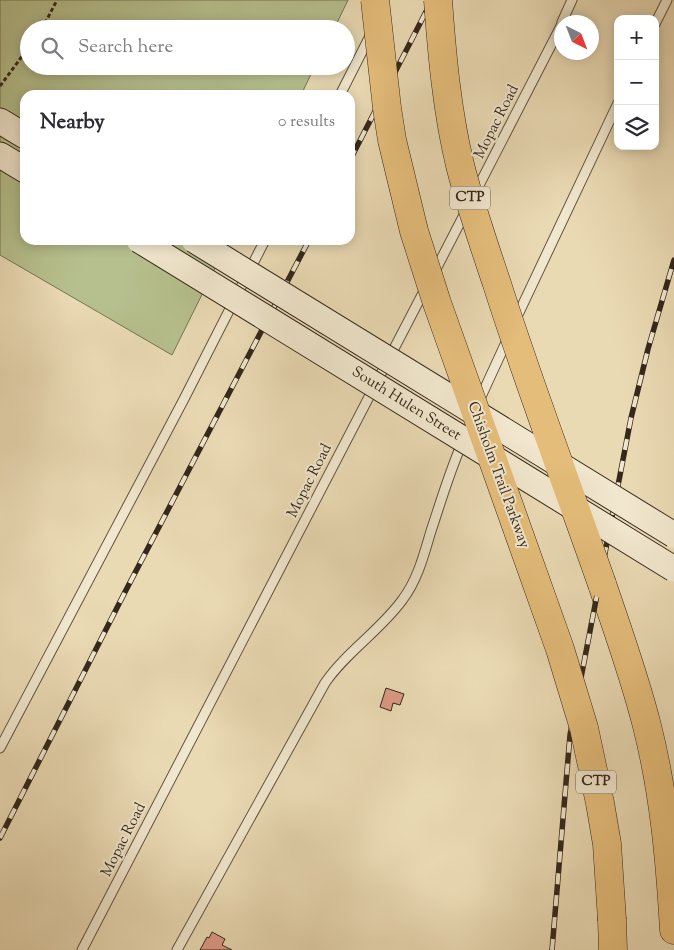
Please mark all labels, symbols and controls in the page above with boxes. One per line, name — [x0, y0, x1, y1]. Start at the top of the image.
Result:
north arrow — [554, 15, 599, 60]
map controls — [614, 15, 659, 150]
button: + — [614, 15, 659, 60]
search box — [20, 20, 355, 75]
icon: search — [38, 34, 66, 62]
text: Search here — [78, 34, 173, 61]
button: − — [614, 60, 659, 105]
street label: Mopac Road — [469, 81, 525, 163]
button: layers — [614, 105, 659, 150]
text: Nearby — [40, 108, 105, 138]
text: 0 results — [278, 111, 335, 134]
road number: CTP — [450, 187, 490, 210]
street label: South Hulen Street — [347, 362, 465, 446]
street label: Chisholm Trail Parkway — [462, 399, 535, 552]
street label: Mopac Road — [282, 440, 338, 522]
road number: CTP — [576, 770, 616, 794]
street label: Mopac Road — [96, 799, 152, 881]

